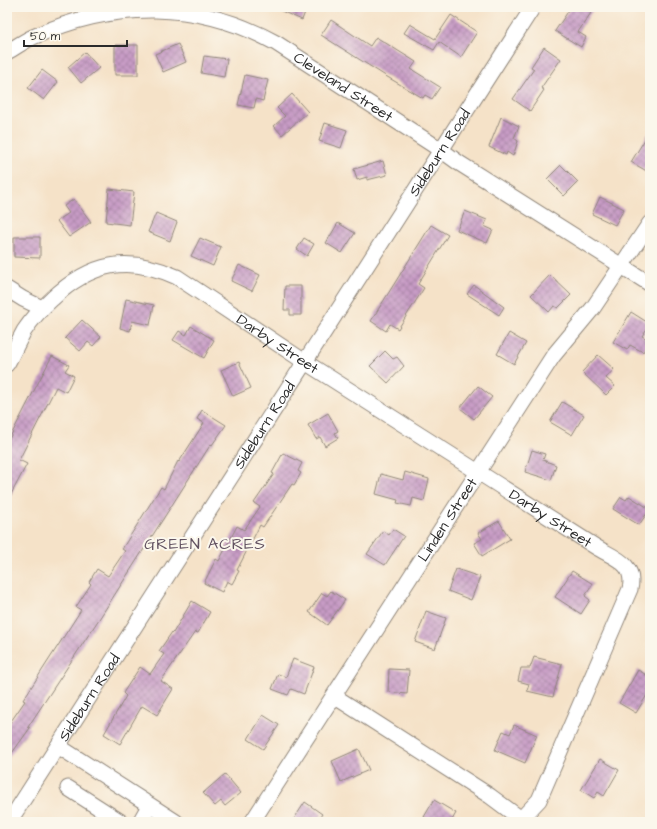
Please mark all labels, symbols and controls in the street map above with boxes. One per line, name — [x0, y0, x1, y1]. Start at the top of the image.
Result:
scale bar — [24, 22, 127, 48]
text: 50 m — [30, 28, 61, 45]
street label: Cleveland Street — [289, 47, 397, 127]
street label: Sideburn Road — [404, 105, 476, 200]
street label: Darby Street — [232, 309, 323, 379]
street label: Sideburn Road — [229, 377, 301, 473]
street label: Linden Street — [413, 474, 483, 566]
street label: Darby Street — [505, 484, 596, 553]
district label: GREEN ACRES — [144, 533, 266, 555]
street label: Sideburn Road — [54, 650, 126, 746]

